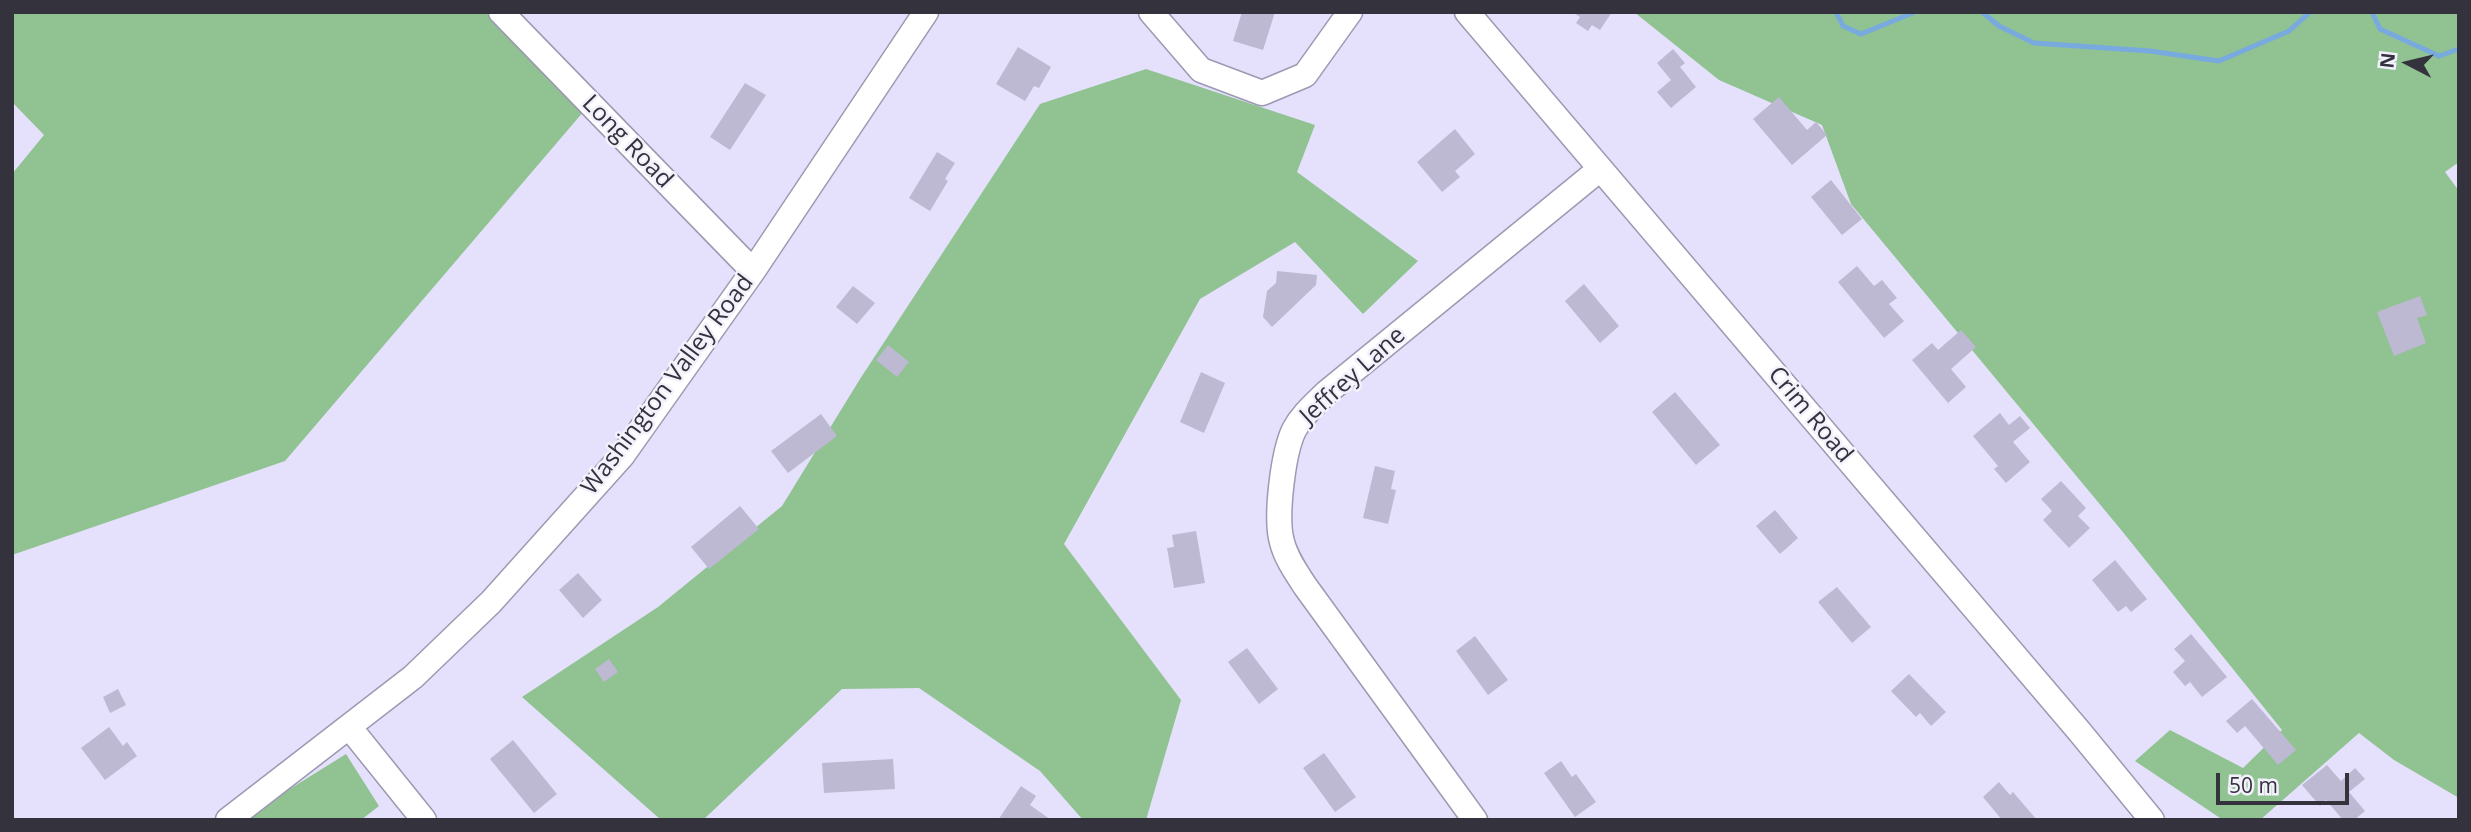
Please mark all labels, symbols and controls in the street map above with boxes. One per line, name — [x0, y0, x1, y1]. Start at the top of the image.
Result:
north arrow — [2373, 28, 2443, 98]
text: N — [2373, 51, 2401, 70]
street label: Long Road — [576, 89, 678, 195]
street label: Washington Valley Road — [576, 269, 760, 501]
street label: Jeffrey Lane — [1294, 321, 1412, 431]
street label: Crim Road — [1761, 361, 1859, 469]
scale bar — [2219, 758, 2352, 802]
text: 50 m — [2229, 771, 2278, 799]

